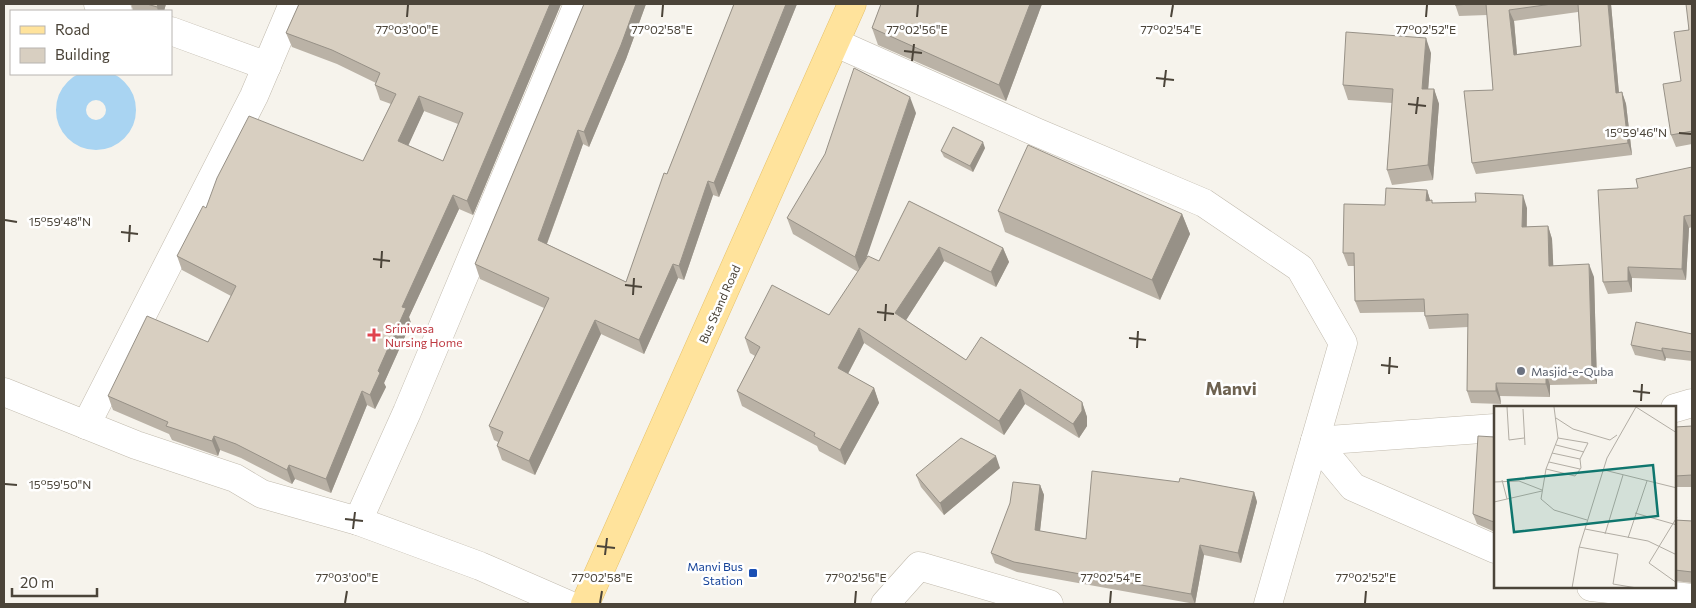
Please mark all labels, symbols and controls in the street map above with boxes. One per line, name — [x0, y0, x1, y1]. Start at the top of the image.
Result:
legend — [10, 10, 172, 75]
text: Road — [55, 20, 90, 38]
text: 77°03'00"E — [376, 22, 438, 36]
text: 77°02'58"E — [631, 22, 693, 36]
text: 77°02'56"E — [886, 22, 948, 36]
text: 77°02'54"E — [1141, 22, 1201, 36]
text: 77°02'52"E — [1396, 22, 1456, 36]
text: Building — [55, 45, 110, 63]
text: 15°59'46"N — [1605, 125, 1667, 139]
text: 15°59'48"N — [29, 214, 91, 228]
street label: Bus Stand Road — [695, 263, 743, 345]
place label: Srinivasa Nursing Home — [385, 321, 463, 349]
marker: Srinivasa Nursing Home — [367, 328, 381, 342]
place label: Masjid-e-Quba — [1531, 364, 1614, 378]
marker: Masjid-e-Quba — [1515, 365, 1527, 377]
district label: Manvi — [1205, 377, 1257, 399]
inset map — [1494, 406, 1676, 588]
text: 15°59'50"N — [29, 477, 91, 491]
place label: Manvi Bus Station — [687, 559, 743, 587]
scale bar — [12, 566, 98, 598]
marker: Manvi Bus Station — [747, 567, 759, 579]
text: 77°03'00"E — [316, 570, 378, 584]
text: 77°02'58"E — [571, 570, 633, 584]
text: 77°02'56"E — [825, 570, 887, 584]
text: 77°02'54"E — [1081, 570, 1141, 584]
text: 77°02'52"E — [1336, 570, 1396, 584]
text: 20 m — [20, 573, 54, 591]

